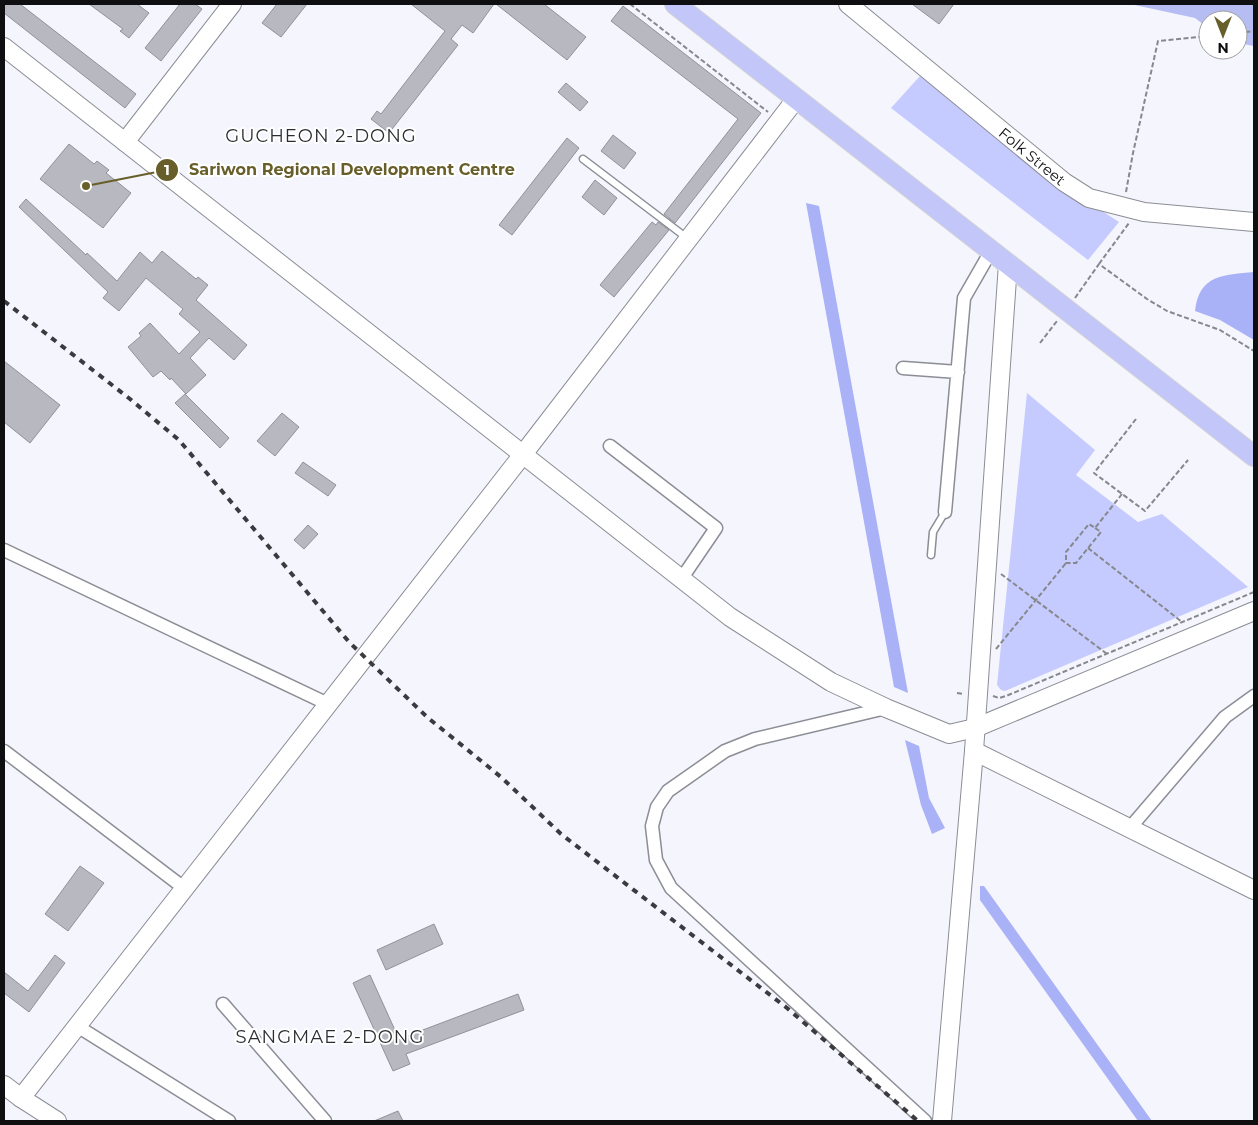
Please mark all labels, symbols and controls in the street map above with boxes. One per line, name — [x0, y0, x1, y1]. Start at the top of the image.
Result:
north arrow — [1198, 10, 1248, 60]
text: N — [1217, 39, 1229, 57]
street label: Folk Street — [995, 123, 1070, 189]
district label: GUCHEON 2-DONG — [225, 125, 417, 147]
callout: Sariwon Regional Development Centre — [154, 154, 525, 185]
text: 1 — [164, 160, 170, 179]
text: Sariwon Regional Development Centre — [189, 160, 515, 179]
district label: SANGMAE 2-DONG — [236, 1026, 424, 1048]

